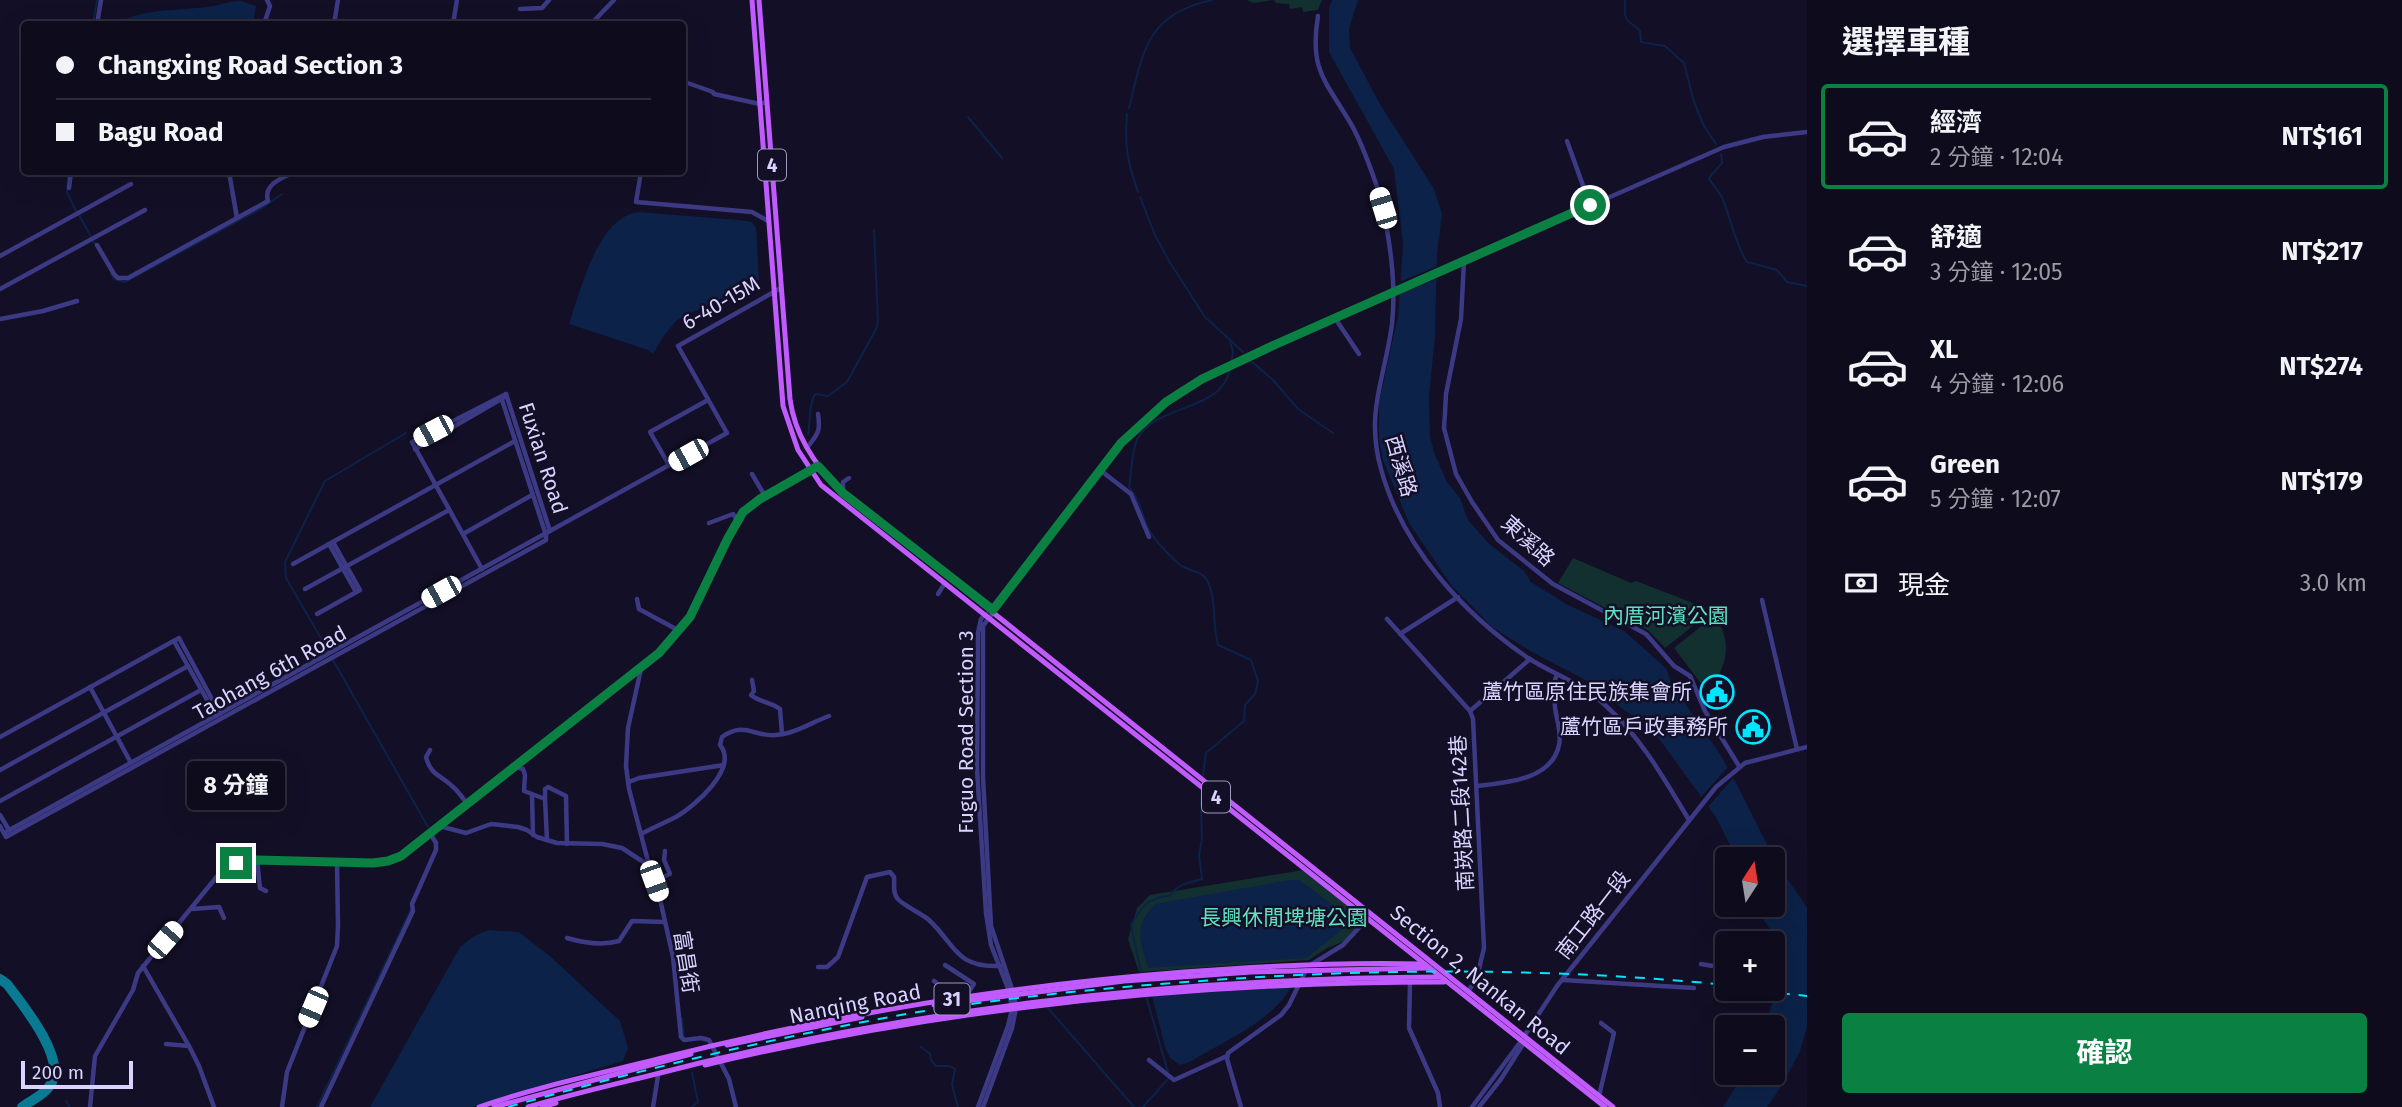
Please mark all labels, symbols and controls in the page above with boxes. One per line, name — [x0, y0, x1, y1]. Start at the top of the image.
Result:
text: 選擇車種 — [1842, 23, 1970, 61]
text: Changxing Road Section 3 — [98, 50, 403, 81]
icon: car — [1846, 105, 1909, 168]
text: 經濟 — [1930, 107, 1982, 138]
text: Bagu Road — [98, 117, 224, 148]
text: NT$161 — [2282, 121, 2363, 152]
text: 2 分鐘 · 12:04 — [1930, 143, 2063, 171]
road number: 4 — [758, 150, 786, 181]
car — [1367, 185, 1400, 231]
route start — [1574, 189, 1606, 221]
icon: car — [1846, 220, 1909, 283]
text: 舒適 — [1930, 222, 1982, 253]
text: NT$217 — [2281, 236, 2363, 267]
text: 3 分鐘 · 12:05 — [1930, 258, 2063, 286]
street label: 6-40-15M — [678, 270, 764, 336]
text: XL — [1930, 334, 1958, 365]
icon: car — [1846, 335, 1909, 398]
text: NT$274 — [2279, 351, 2363, 382]
text: 4 分鐘 · 12:06 — [1930, 370, 2064, 398]
street label: Fuxian Road — [513, 399, 573, 517]
car — [410, 412, 457, 450]
street label: 西溪路 — [1380, 432, 1422, 500]
car — [665, 436, 712, 474]
text: Green — [1930, 449, 2000, 480]
icon: car — [1846, 450, 1909, 513]
text: NT$179 — [2280, 466, 2363, 497]
text: 5 分鐘 · 12:07 — [1930, 485, 2061, 513]
street label: 東溪路 — [1496, 510, 1560, 572]
icon: cash — [1842, 564, 1880, 602]
text: 3.0 km — [2300, 569, 2367, 597]
text: 現金 — [1898, 570, 1950, 601]
car — [418, 573, 465, 611]
park label: 內厝河濱公園 — [1603, 603, 1729, 629]
street label: Taohang 6th Road — [189, 620, 351, 726]
street label: Fuguo Road Section 3 — [953, 630, 979, 834]
public building icon: 蘆竹區原住民族集會所 — [1698, 673, 1736, 711]
place label: 蘆竹區原住民族集會所 — [1482, 679, 1692, 705]
public building icon: 蘆竹區戶政事務所 — [1734, 708, 1772, 746]
place label: 蘆竹區戶政事務所 — [1560, 714, 1728, 740]
street label: 南崁路二段142巷 — [1445, 734, 1479, 892]
callout: 8 分鐘 — [187, 762, 285, 810]
text: 8 分鐘 — [204, 771, 268, 799]
road number: 4 — [1202, 782, 1230, 812]
route end — [220, 847, 252, 879]
north arrow — [1715, 847, 1785, 917]
map controls — [1715, 847, 1785, 1085]
car — [637, 858, 672, 904]
street label: 南工路一段 — [1550, 866, 1636, 964]
street label: Section 2, Nankan Road — [1385, 899, 1575, 1061]
park label: 長興休閒埤塘公園 — [1200, 905, 1368, 931]
car — [144, 917, 187, 963]
street label: 富昌街 — [668, 929, 704, 995]
button: + — [1715, 931, 1785, 1001]
street label: Nanqing Road — [787, 978, 923, 1030]
car — [296, 984, 331, 1030]
road number: 31 — [934, 984, 970, 1015]
button: 確認 — [1842, 1013, 2367, 1093]
button: − — [1715, 1015, 1785, 1085]
scale bar — [21, 1058, 133, 1090]
text: 200 m — [32, 1061, 84, 1084]

